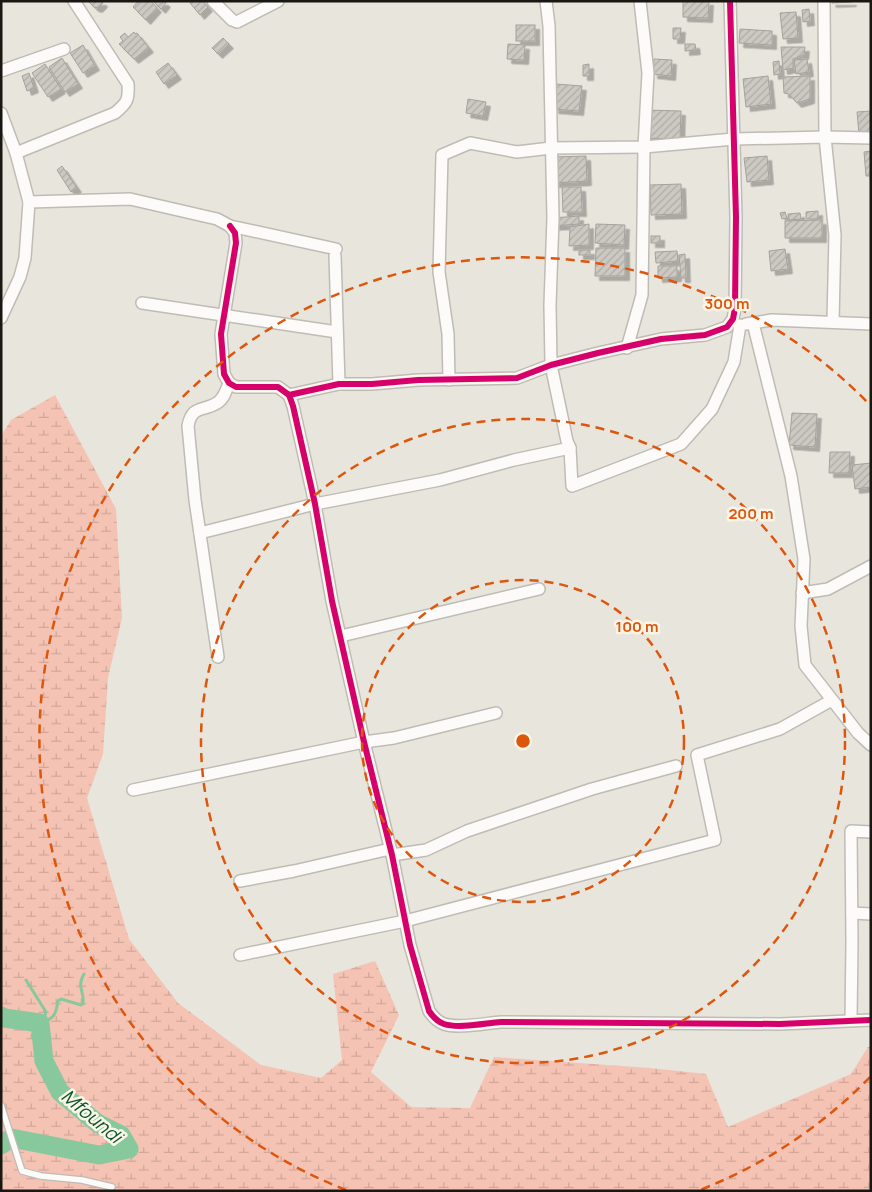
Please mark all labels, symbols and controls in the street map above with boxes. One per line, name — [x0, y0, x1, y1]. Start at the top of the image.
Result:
text: 300 m — [705, 293, 749, 314]
text: 200 m — [728, 503, 774, 524]
text: 100 m — [616, 616, 658, 637]
centre of rings — [514, 732, 532, 750]
water label: Mfoundi — [56, 1083, 130, 1151]

